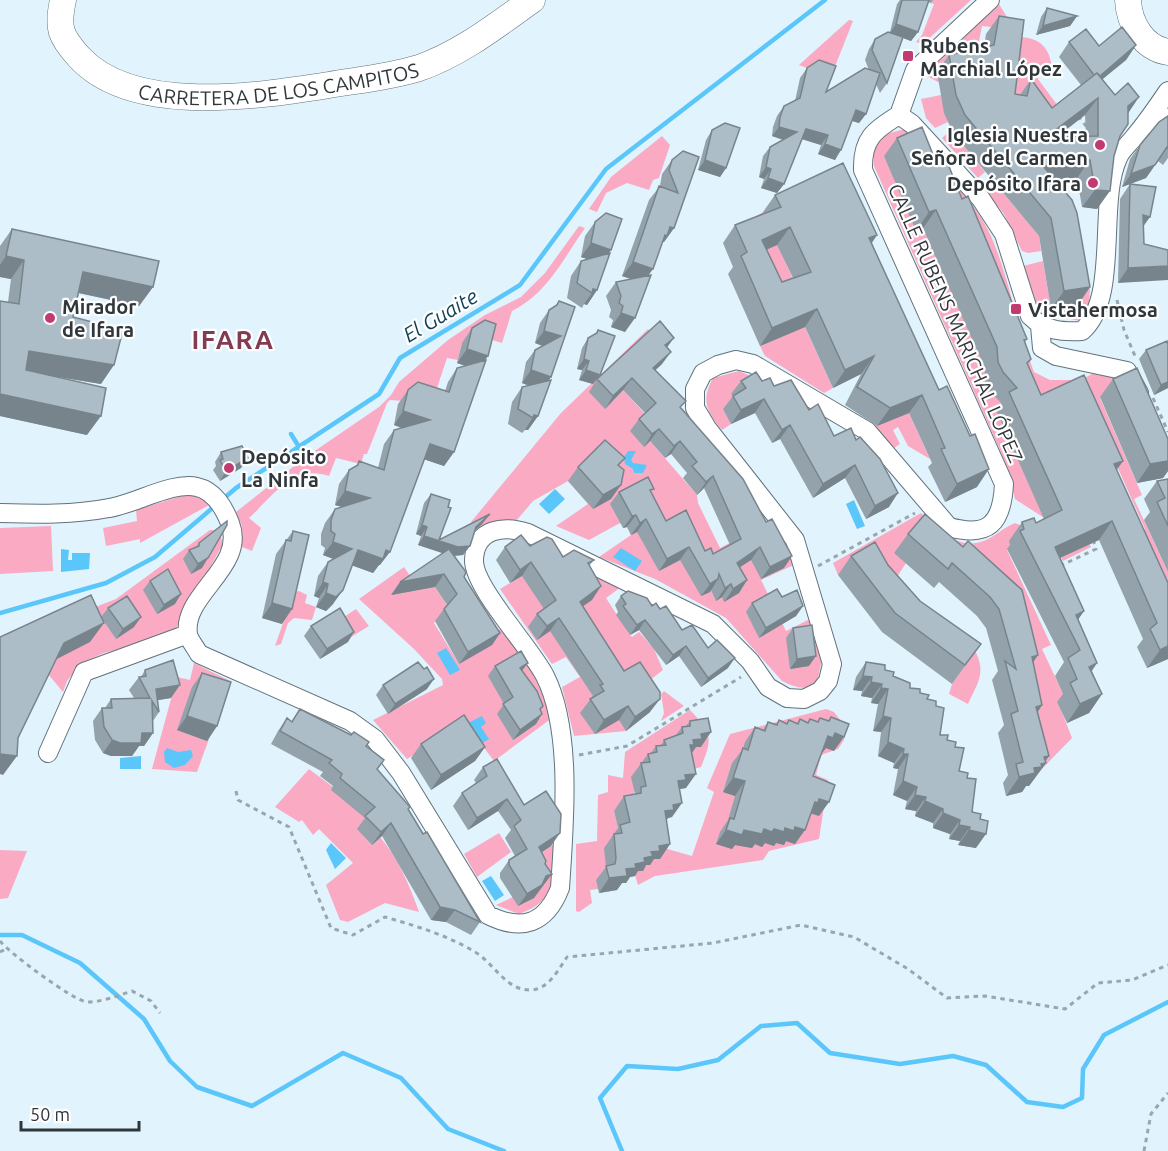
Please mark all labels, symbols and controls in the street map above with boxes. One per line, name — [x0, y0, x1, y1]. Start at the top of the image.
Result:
place label: Rubens Marchial López — [920, 34, 1062, 80]
marker: Rubens Marchial López — [901, 49, 915, 63]
street label: CARRETERA DE LOS CAMPITOS — [136, 57, 421, 109]
place label: Iglesia Nuestra Señora del Carmen — [911, 123, 1088, 169]
marker: Iglesia Nuestra Señora del Carmen — [1093, 138, 1107, 152]
place label: Depósito Ifara — [947, 172, 1081, 195]
marker: Depósito Ifara — [1086, 176, 1100, 190]
street label: CALLE RUBENS MARICHAL LÓPEZ — [884, 180, 1028, 466]
water label: El Guaite — [398, 283, 482, 347]
place label: Mirador de Ifara — [62, 295, 137, 341]
place label: Vistahermosa — [1028, 298, 1158, 321]
marker: Vistahermosa — [1009, 302, 1023, 316]
marker: Mirador de Ifara — [43, 311, 57, 325]
district label: IFARA — [191, 325, 275, 354]
place label: Depósito La Ninfa — [241, 445, 326, 491]
marker: Depósito La Ninfa — [222, 461, 236, 475]
scale bar — [21, 1094, 140, 1132]
text: 50 m — [30, 1104, 70, 1124]

